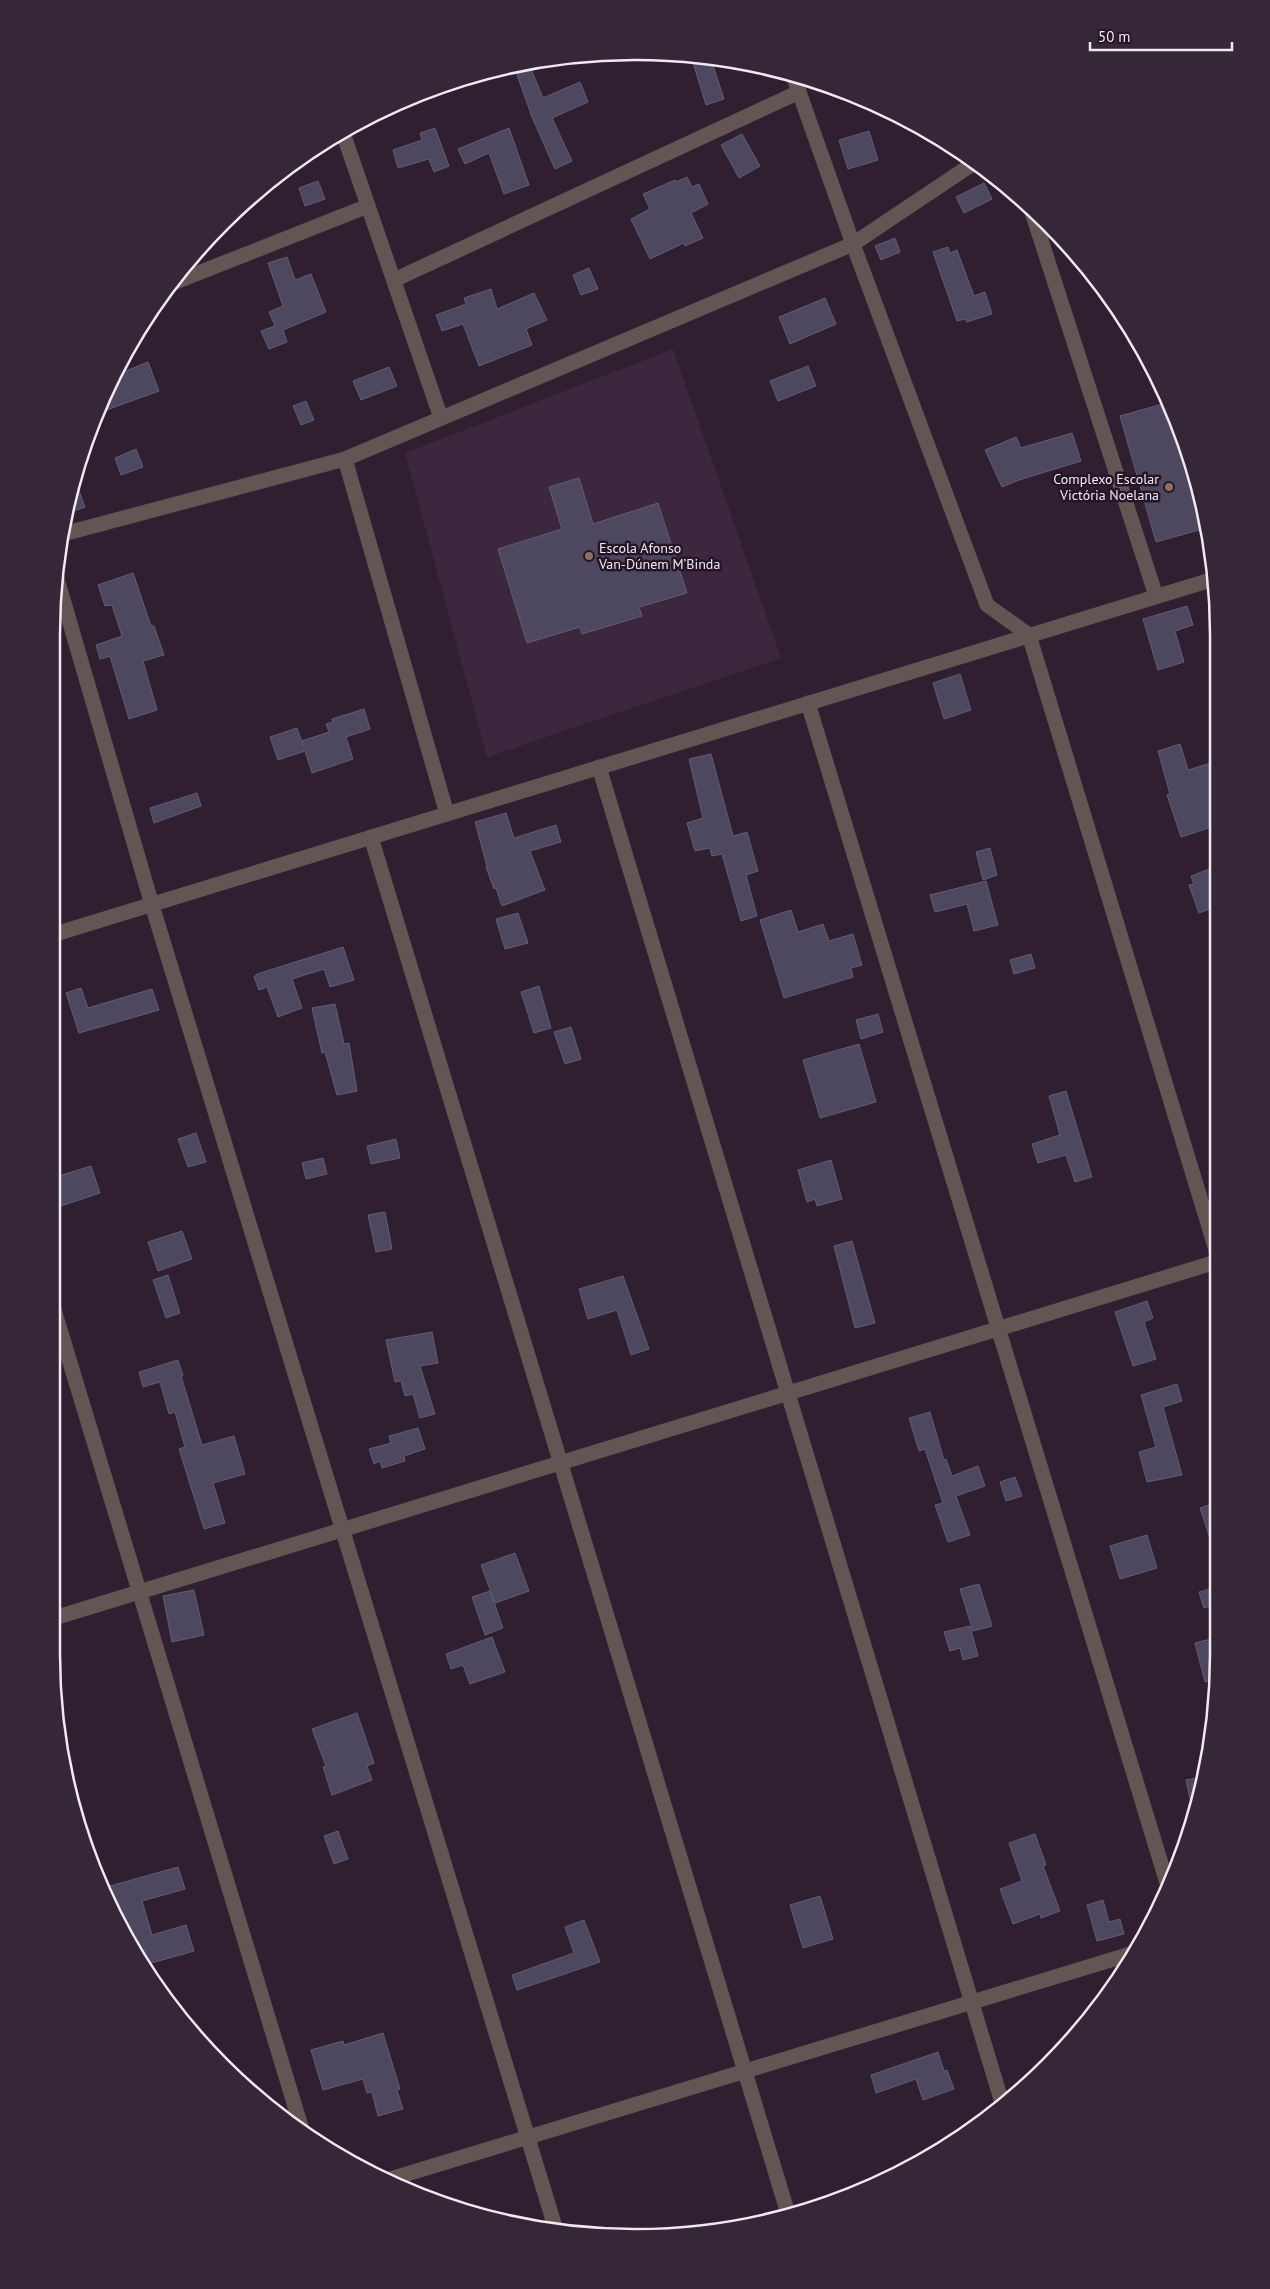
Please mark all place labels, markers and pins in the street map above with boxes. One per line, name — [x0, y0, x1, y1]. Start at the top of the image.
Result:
place label: Complexo Escolar Victória Noelana — [1053, 470, 1159, 504]
marker: Complexo Escolar Victória Noelana — [1163, 481, 1175, 493]
place label: Escola Afonso Van-Dúnem M’Binda — [598, 539, 720, 573]
marker: Escola Afonso Van-Dúnem M’Binda — [583, 550, 595, 562]

